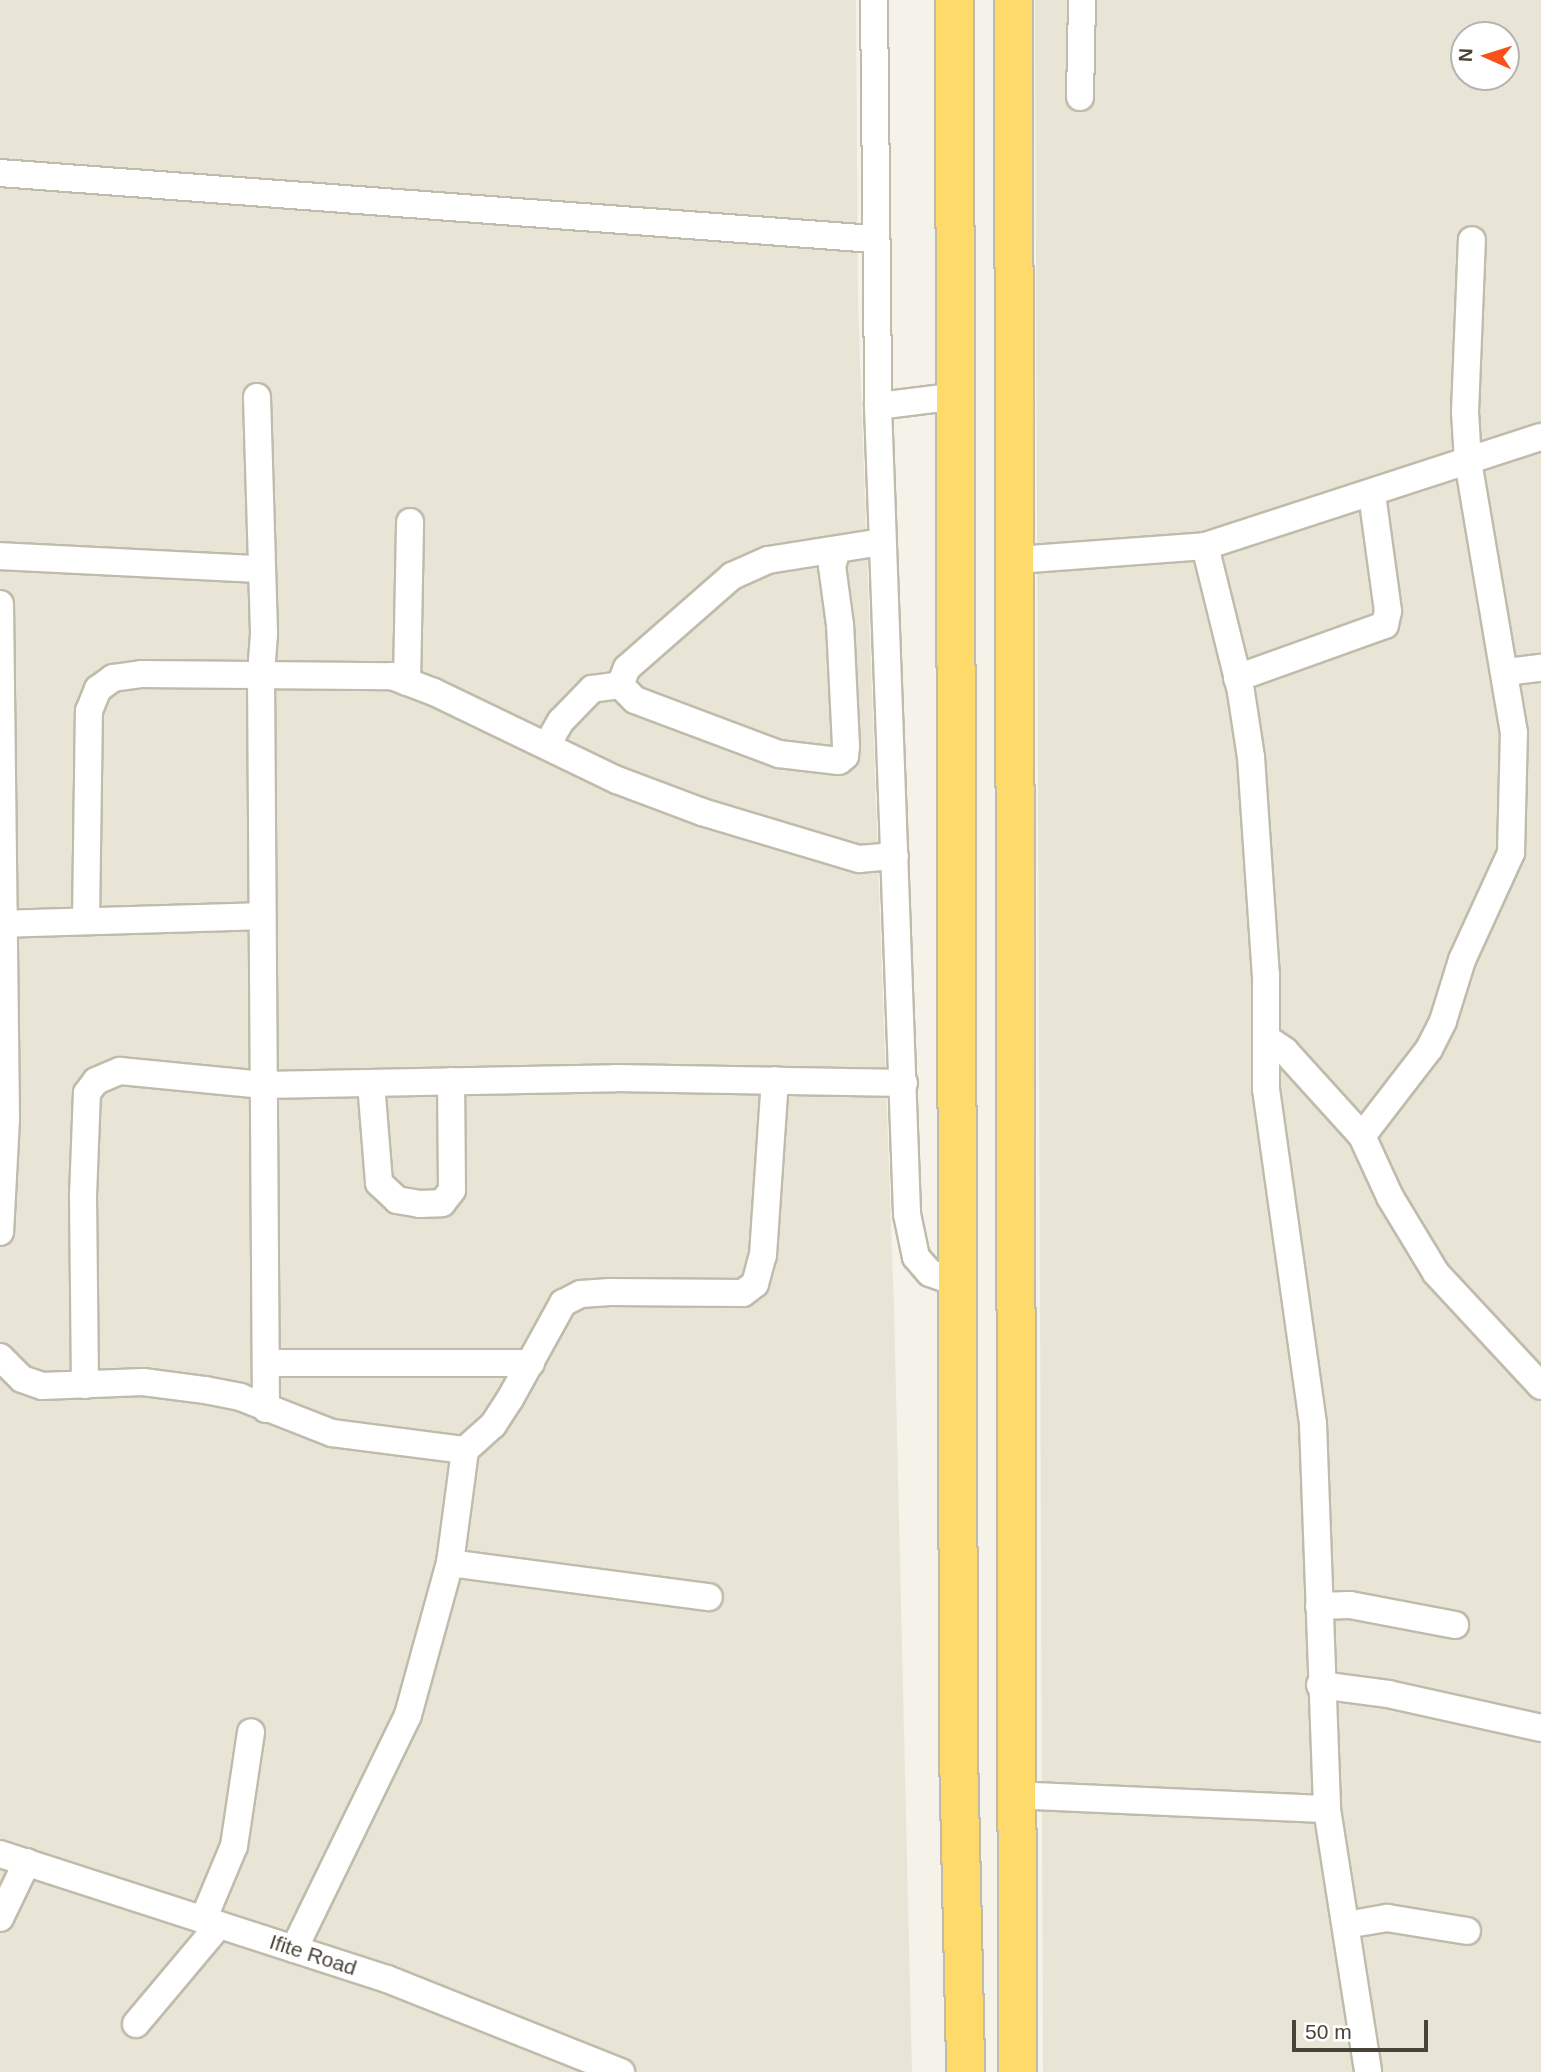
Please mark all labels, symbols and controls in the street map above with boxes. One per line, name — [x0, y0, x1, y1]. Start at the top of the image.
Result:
north arrow — [1450, 21, 1520, 91]
text: N — [1455, 48, 1476, 62]
street label: Ifite Road — [266, 1929, 360, 1981]
scale bar — [1296, 2006, 1432, 2050]
text: 50 m — [1305, 2020, 1352, 2043]

